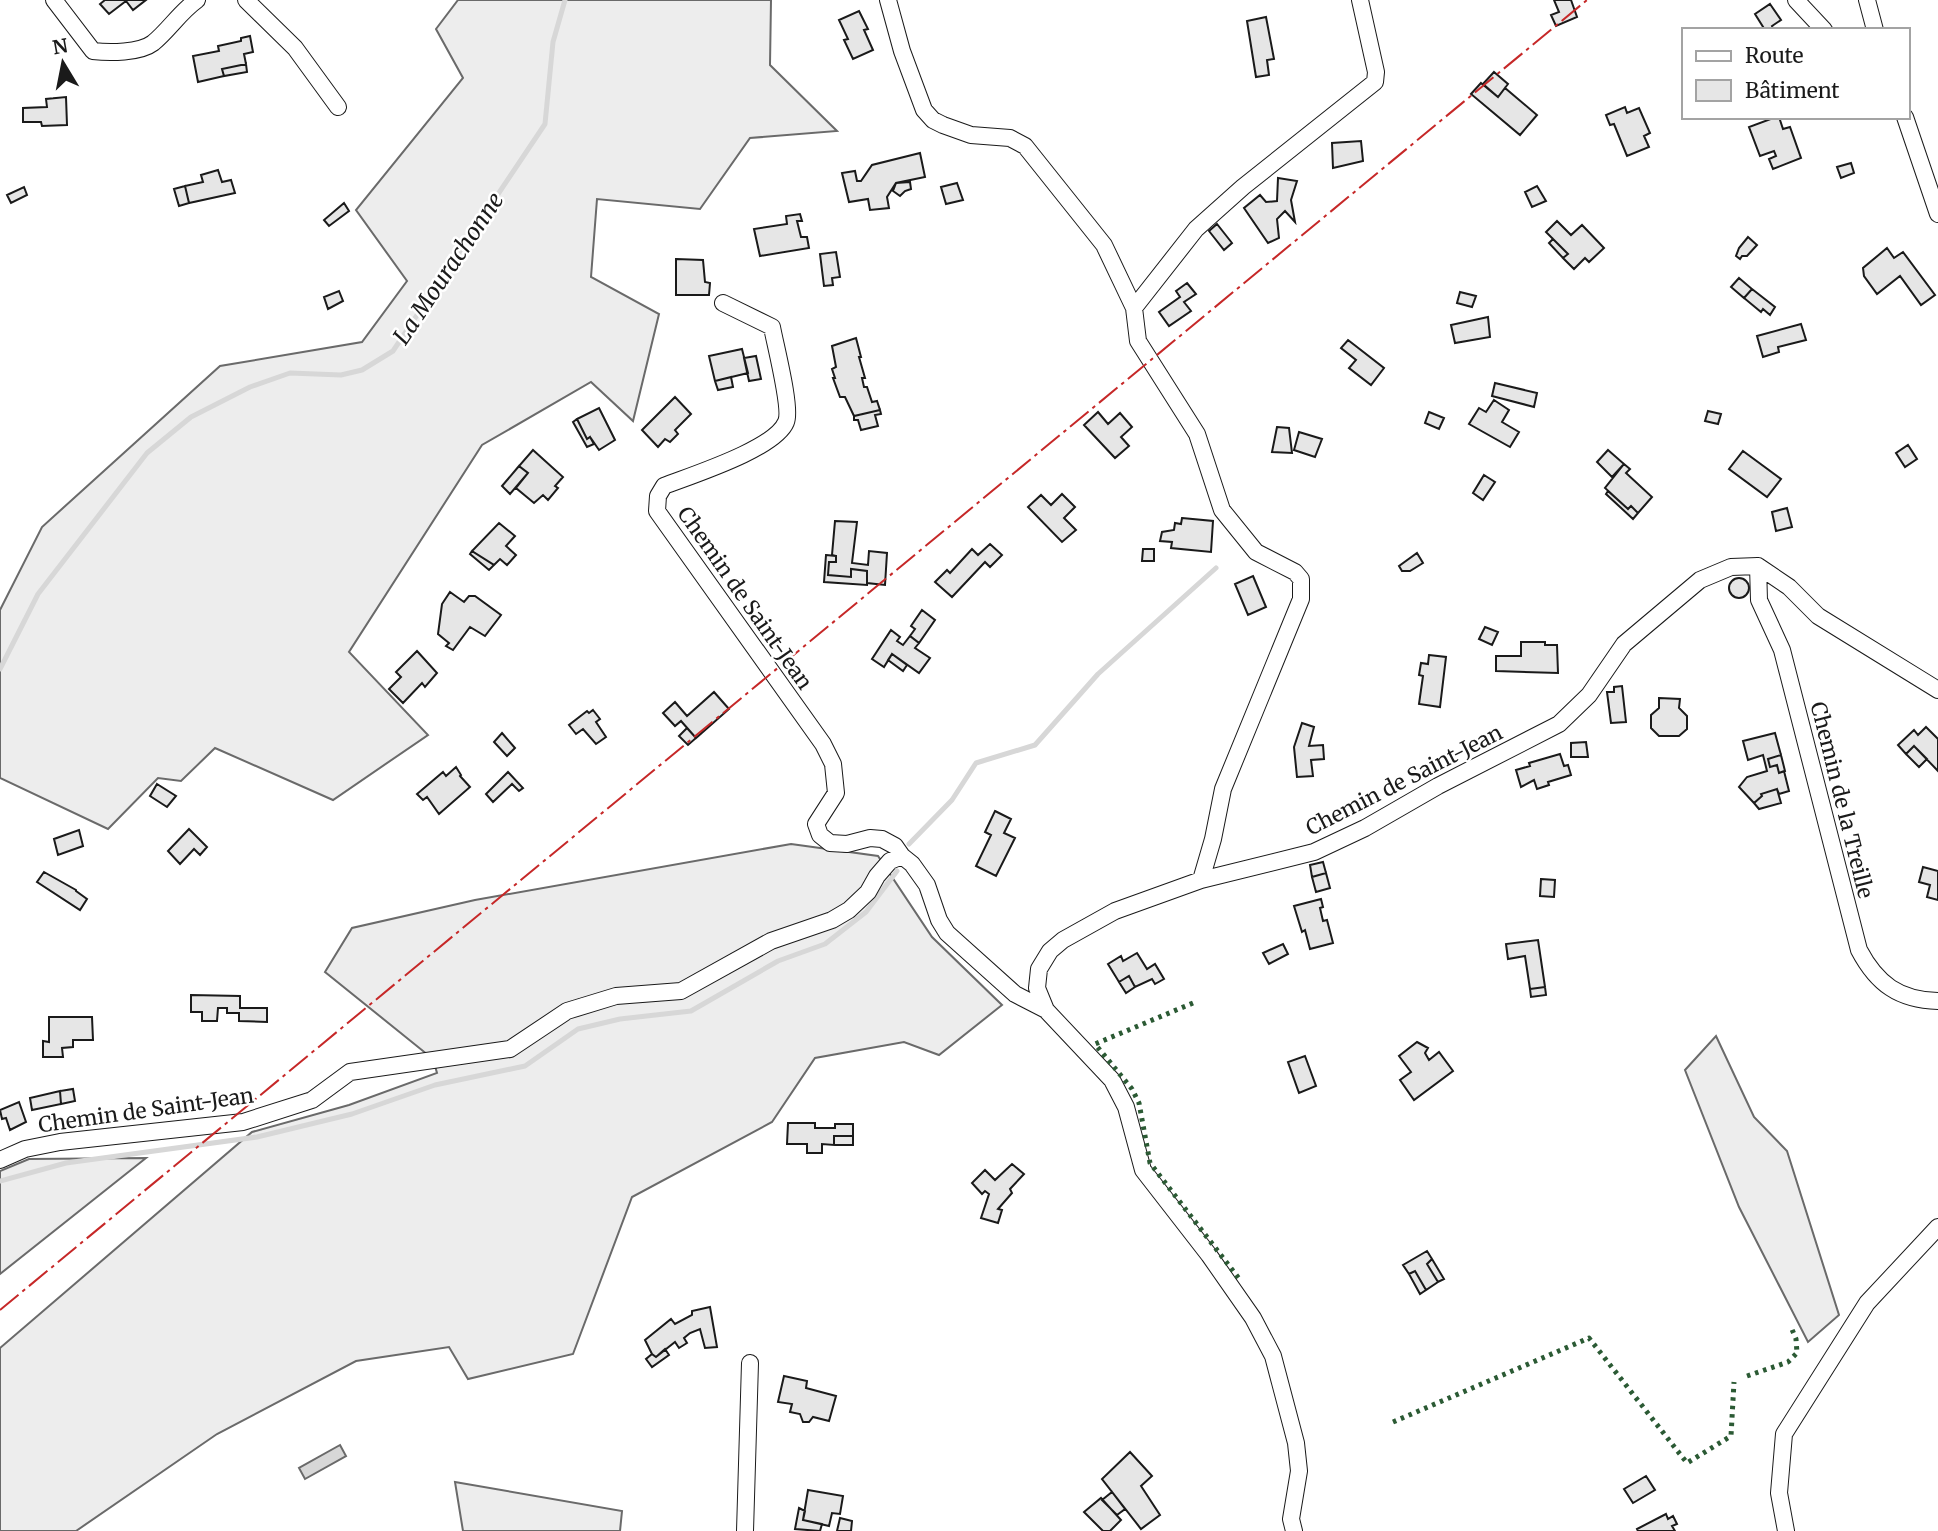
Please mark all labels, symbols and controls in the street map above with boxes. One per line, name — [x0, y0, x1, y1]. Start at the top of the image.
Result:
north arrow — [28, 28, 98, 98]
legend — [1682, 28, 1910, 119]
text: N — [51, 33, 70, 59]
text: Route — [1745, 42, 1803, 69]
text: Bâtiment — [1745, 77, 1839, 104]
water label: La Mourachonne — [386, 186, 510, 350]
street label: Chemin de Saint-Jean — [672, 501, 818, 695]
street label: Chemin de la Treille — [1805, 699, 1879, 901]
street label: Chemin de Saint-Jean — [1301, 719, 1507, 841]
street label: Chemin de Saint-Jean — [37, 1082, 255, 1138]

